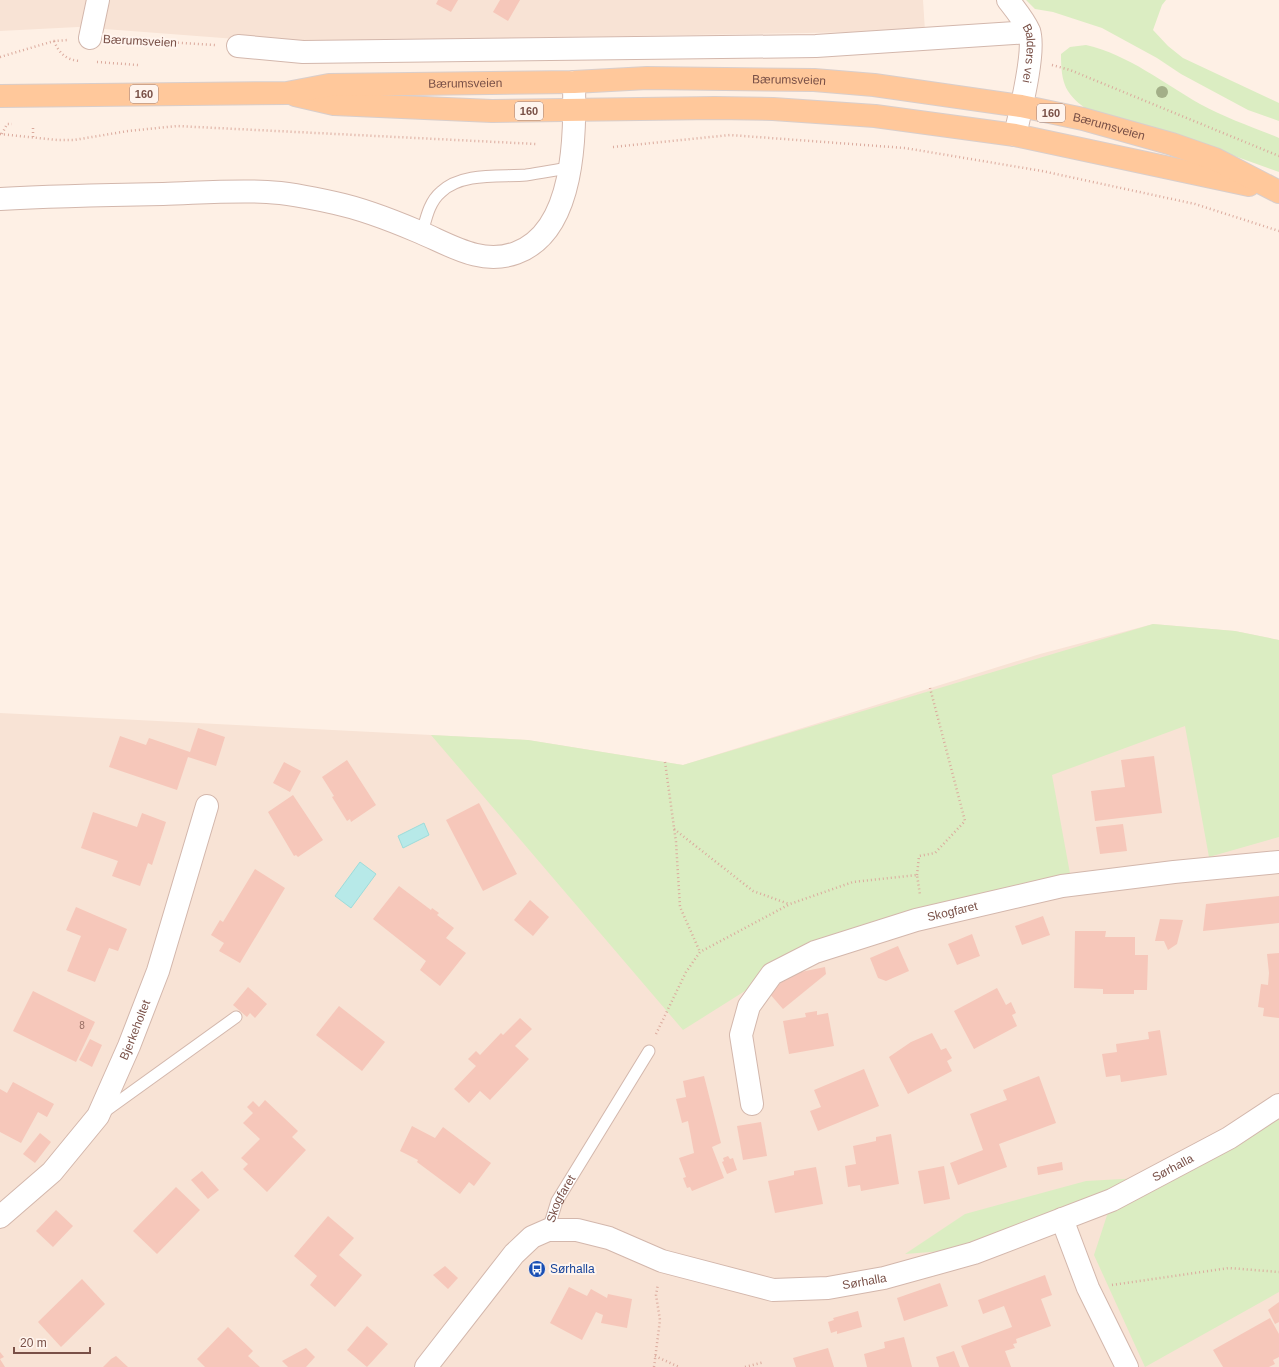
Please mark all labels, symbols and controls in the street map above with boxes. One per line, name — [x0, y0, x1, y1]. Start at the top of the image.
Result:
street label: Balders vei — [1019, 21, 1038, 84]
street label: Bærumsveien — [103, 32, 177, 50]
street label: Bærumsveien — [752, 72, 827, 88]
street label: Bærumsveien — [428, 76, 502, 91]
road number: 160 — [130, 85, 158, 103]
road number: 160 — [515, 102, 543, 120]
road number: 160 — [1037, 104, 1065, 122]
street label: Bærumsveien — [1072, 110, 1147, 143]
street label: Skogfaret — [926, 899, 980, 924]
street label: Bjerkeholtet — [117, 997, 153, 1062]
house number: 8 — [79, 1020, 85, 1031]
street label: Sørhalla — [1150, 1151, 1196, 1184]
street label: Skogfaret — [544, 1172, 579, 1224]
bus stop icon: Sørhalla — [527, 1259, 547, 1279]
place label: Sørhalla — [550, 1262, 595, 1276]
street label: Sørhalla — [841, 1271, 888, 1292]
scale bar — [14, 1329, 90, 1355]
text: 20 m — [20, 1336, 47, 1350]

